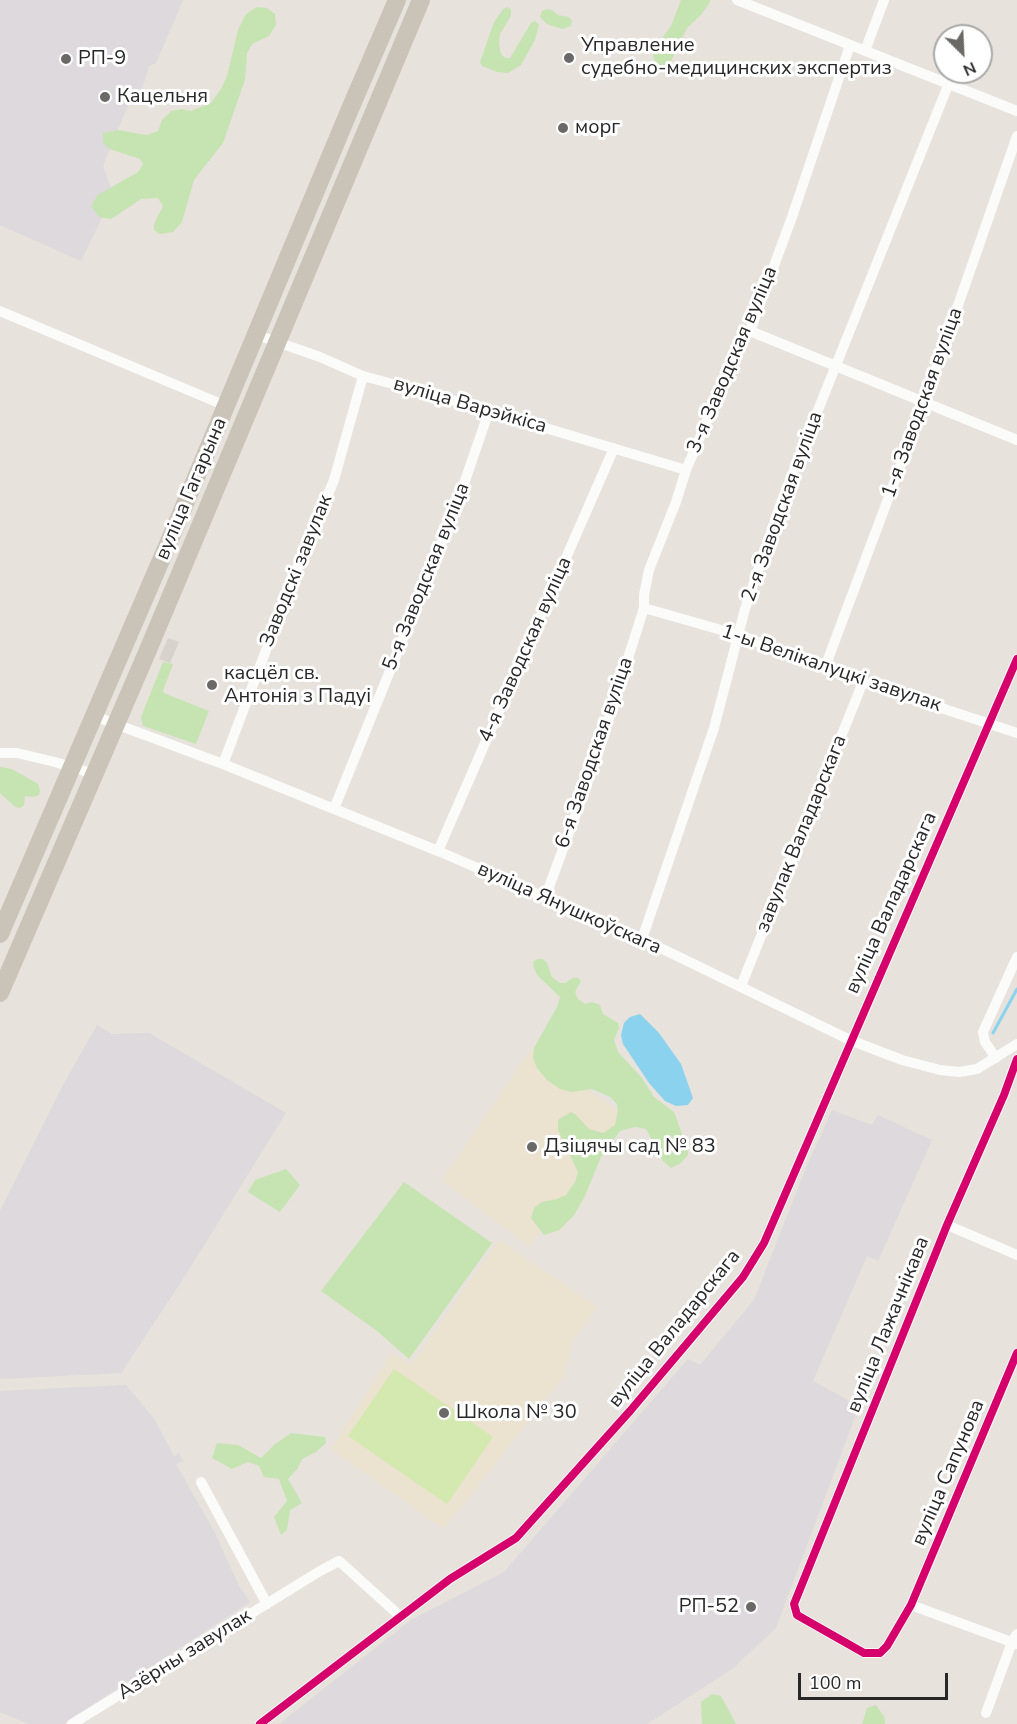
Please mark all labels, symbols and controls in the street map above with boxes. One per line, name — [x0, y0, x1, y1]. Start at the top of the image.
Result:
north arrow — [933, 24, 993, 84]
place label: Управление судебно-медицинских экспертиз — [581, 34, 892, 81]
place label: РП-9 — [78, 47, 126, 71]
marker: Управление судебно-медицинских экспертиз — [562, 51, 576, 65]
marker: РП-9 — [59, 52, 73, 66]
text: N — [960, 56, 979, 81]
place label: Кацельня — [117, 85, 208, 109]
marker: Кацельня — [98, 90, 112, 104]
place label: морг — [575, 116, 620, 140]
marker: морг — [556, 121, 570, 135]
street label: 3-я Заводская вуліца — [683, 263, 783, 457]
street label: 1-я Заводская вуліца — [877, 305, 969, 501]
street label: вуліца Варэйкіса — [391, 373, 549, 439]
street label: 2-я Заводская вуліца — [737, 409, 829, 605]
street label: вуліца Гагарына — [151, 414, 233, 564]
street label: 5-я Заводская вуліца — [378, 479, 476, 675]
street label: Заводскі завулак — [256, 491, 338, 651]
street label: 4-я Заводская вуліца — [474, 553, 578, 747]
street label: 1-ы Велікалуцкі завулак — [718, 620, 944, 718]
street label: 6-я Заводская вуліца — [551, 654, 639, 852]
place label: касцёл св. Антонія з Падуі — [224, 662, 371, 709]
marker: касцёл св. Антонія з Падуі — [205, 678, 219, 692]
street label: завулак Валадарскага — [751, 732, 853, 936]
street label: вуліца Валадарскага — [841, 808, 943, 998]
street label: вуліца Янушкоўскага — [473, 858, 665, 960]
place label: Дзіцячы сад № 83 — [544, 1135, 716, 1159]
marker: Дзіцячы сад № 83 — [525, 1140, 539, 1154]
street label: вуліца Лажачнікава — [843, 1233, 935, 1417]
street label: вуліца Валадарскага — [604, 1245, 746, 1413]
street label: вуліца Сапунова — [907, 1397, 991, 1549]
place label: Школа № 30 — [456, 1401, 577, 1425]
marker: Школа № 30 — [437, 1406, 451, 1420]
place label: РП-52 — [679, 1595, 739, 1619]
marker: РП-52 — [744, 1600, 758, 1614]
street label: Азёрны завулак — [114, 1604, 256, 1706]
scale bar — [801, 1661, 951, 1699]
text: 100 m — [809, 1671, 861, 1695]

